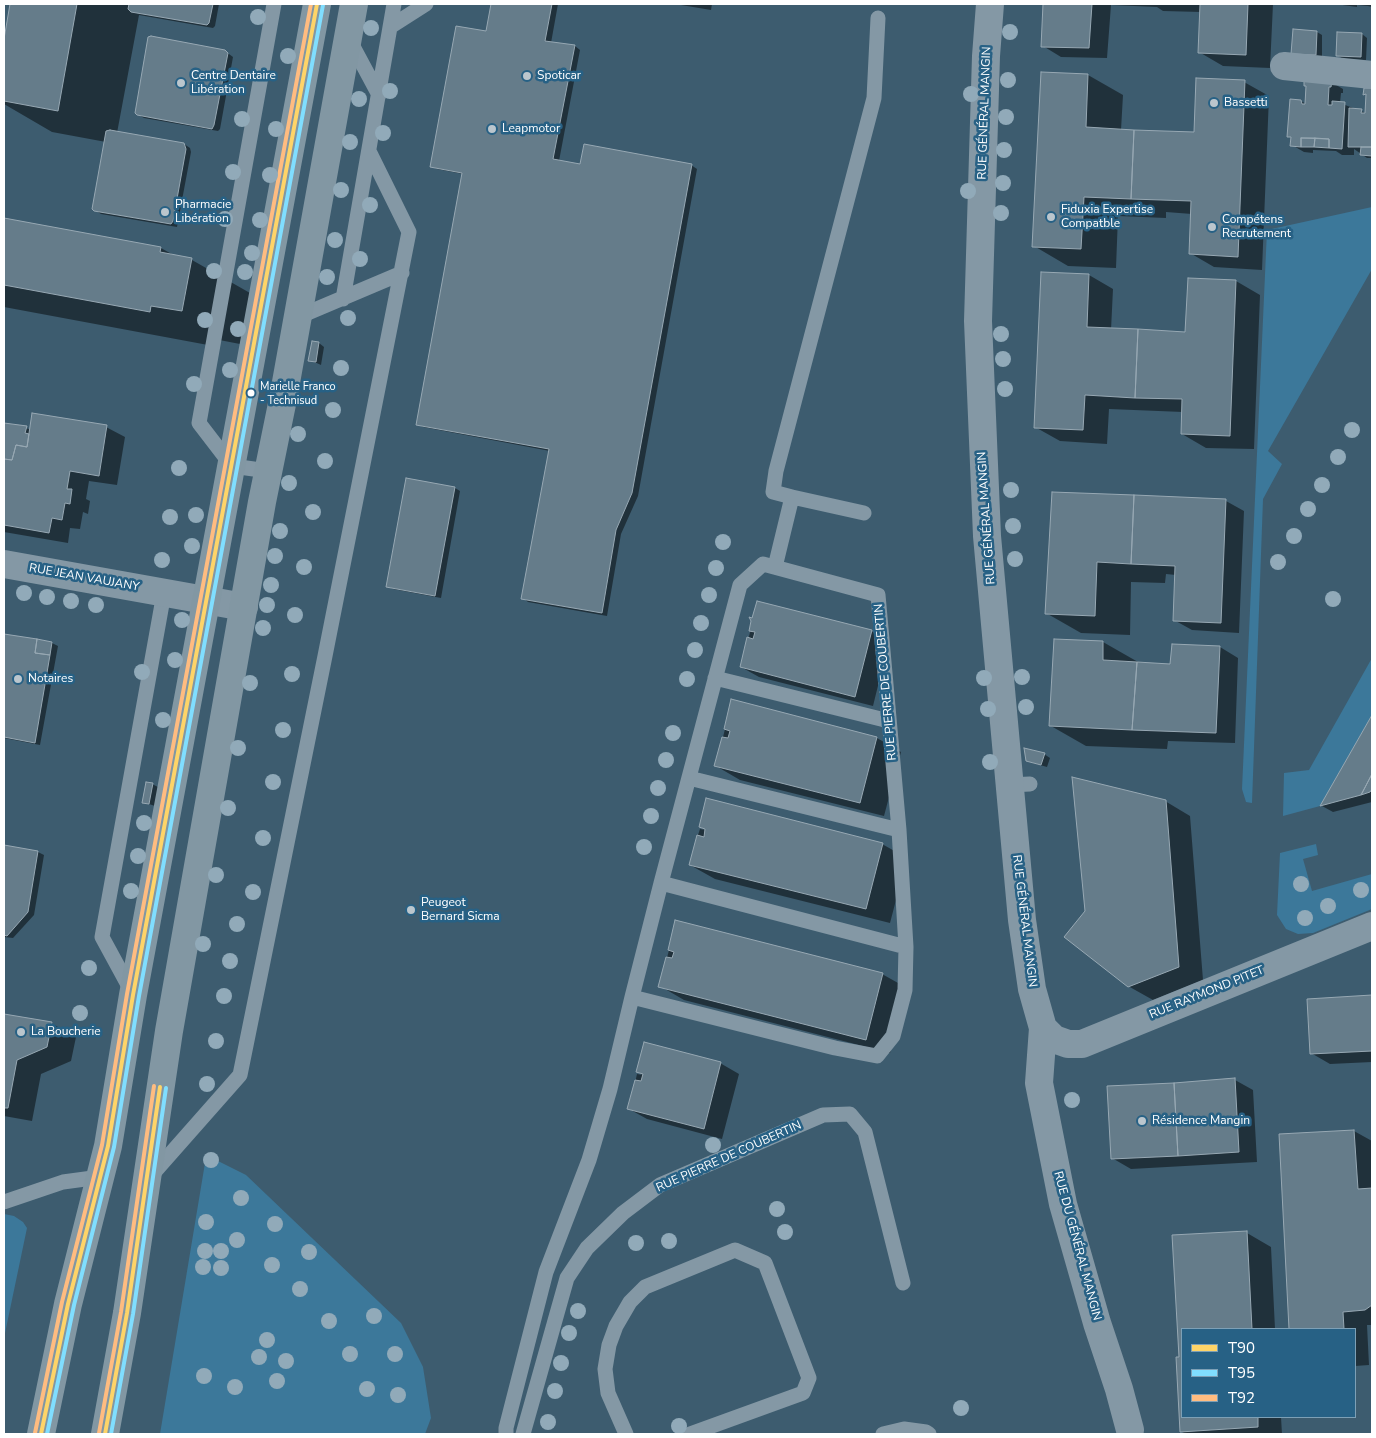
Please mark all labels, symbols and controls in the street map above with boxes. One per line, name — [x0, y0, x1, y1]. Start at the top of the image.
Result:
street label: RUE GÉNÉRAL MANGIN — [975, 46, 995, 180]
place label: Centre Dentaire Libération — [191, 69, 276, 97]
place label: Spoticar — [537, 69, 581, 83]
marker: Spoticar — [521, 70, 533, 82]
marker: Centre Dentaire Libération — [175, 77, 187, 89]
place label: Bassetti — [1224, 96, 1267, 110]
marker: Bassetti — [1208, 97, 1220, 109]
place label: Leapmotor — [502, 122, 560, 136]
marker: Leapmotor — [486, 123, 498, 135]
place label: Pharmacie Libération — [175, 198, 231, 226]
place label: Fiduxia Expertise Compatble — [1061, 203, 1153, 231]
marker: Pharmacie Libération — [159, 206, 171, 218]
marker: Fiduxia Expertise Compatble — [1045, 211, 1057, 223]
place label: Compétens Recrutement — [1222, 213, 1291, 241]
marker: Compétens Recrutement — [1206, 221, 1218, 233]
place label: Marielle Franco - Technisud — [260, 380, 336, 406]
marker: Marielle Franco - Technisud — [246, 388, 256, 398]
street label: RUE GÉNÉRAL MANGIN — [975, 451, 999, 585]
street label: RUE JEAN VAUJANY — [28, 561, 140, 595]
street label: RUE PIERRE DE COUBERTIN — [872, 603, 900, 761]
place label: Notaires — [28, 672, 73, 686]
marker: Notaires — [12, 673, 24, 685]
street label: RUE GÉNÉRAL MANGIN — [1009, 854, 1039, 988]
place label: Peugeot Bernard Sicma — [421, 896, 500, 924]
marker: Peugeot Bernard Sicma — [405, 904, 417, 916]
street label: RUE RAYMOND PITET — [1148, 963, 1266, 1023]
place label: La Boucherie — [31, 1025, 101, 1039]
marker: La Boucherie — [15, 1026, 27, 1038]
place label: Résidence Mangin — [1152, 1114, 1250, 1128]
marker: Résidence Mangin — [1136, 1115, 1148, 1127]
street label: RUE PIERRE DE COUBERTIN — [654, 1118, 804, 1196]
street label: RUE DU GÉNÉRAL MANGIN — [1050, 1170, 1104, 1322]
legend — [1181, 1328, 1356, 1418]
text: T90 — [1228, 1338, 1255, 1358]
text: T95 — [1228, 1363, 1255, 1383]
text: T92 — [1228, 1388, 1255, 1408]

